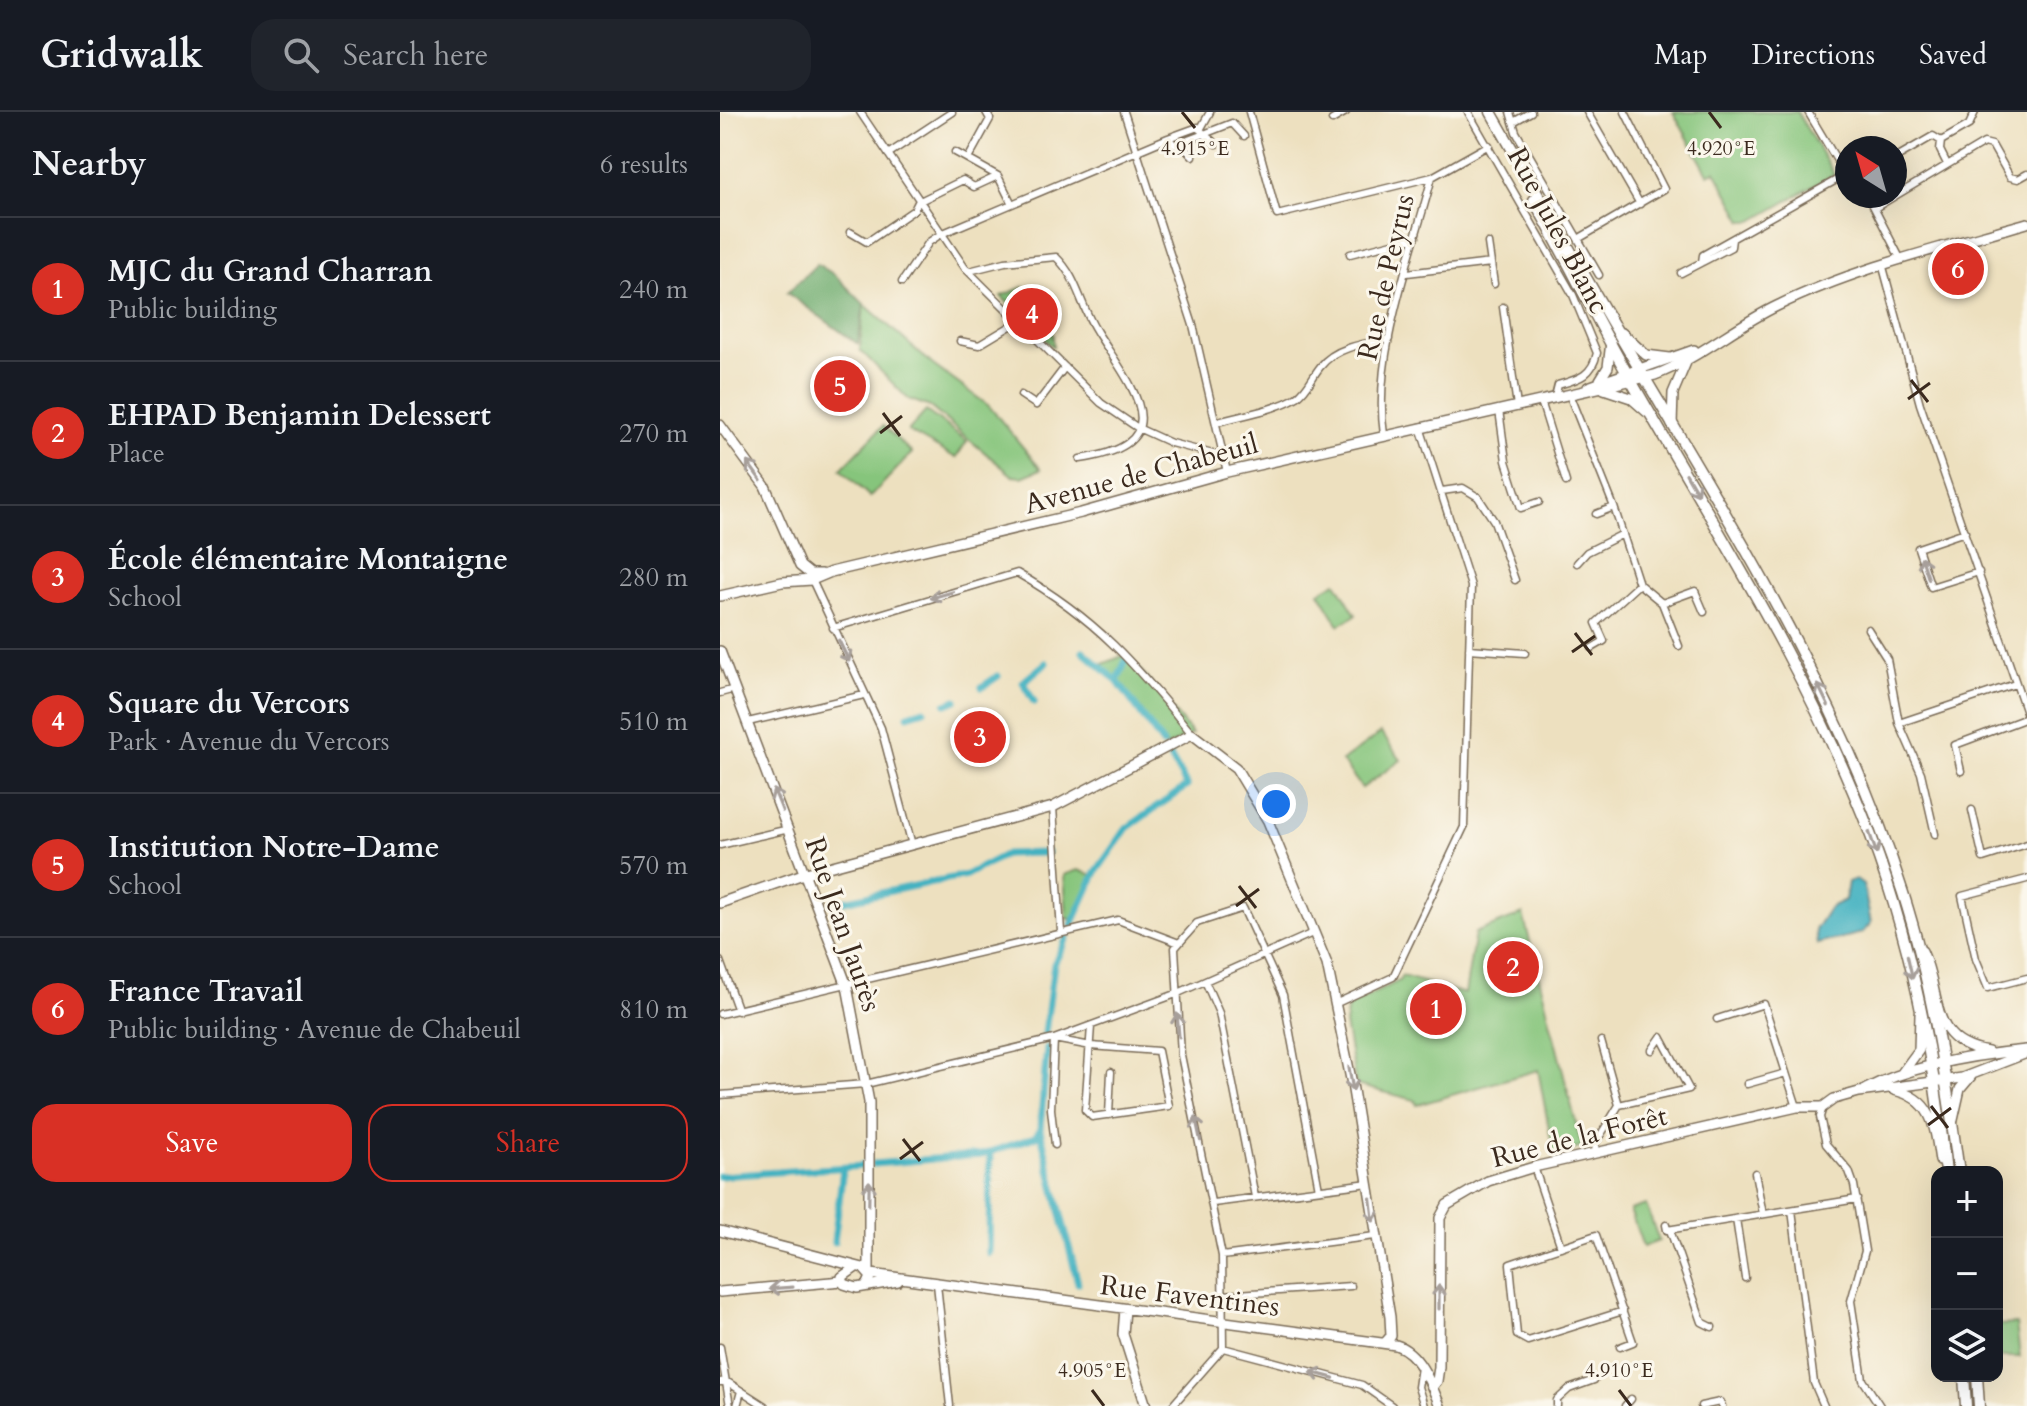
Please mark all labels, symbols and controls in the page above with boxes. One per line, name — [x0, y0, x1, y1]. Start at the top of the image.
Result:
search box — [251, 19, 811, 91]
text: Gridwalk — [40, 29, 203, 81]
icon: search — [279, 33, 323, 77]
text: Search here — [343, 35, 488, 76]
text: Map — [1654, 36, 1708, 74]
text: Directions — [1752, 36, 1875, 74]
text: Saved — [1919, 36, 1987, 74]
text: 4.915°E — [1161, 135, 1229, 162]
text: 4.920°E — [1687, 135, 1755, 162]
north arrow — [1835, 136, 1907, 208]
text: Nearby — [32, 141, 147, 187]
street label: Rue Jules Blanc — [1498, 141, 1618, 320]
text: 6 results — [600, 147, 688, 182]
street label: Rue de Peyrus — [1348, 191, 1424, 364]
pin: 6 — [1932, 239, 1984, 299]
text: MJC du Grand Charran — [108, 251, 432, 292]
text: 1 — [51, 272, 65, 307]
text: 240 m — [619, 272, 688, 307]
pin: 4 — [1006, 284, 1058, 344]
text: Public building — [108, 292, 277, 327]
pin: 5 — [814, 356, 866, 416]
text: EHPAD Benjamin Delessert — [108, 395, 491, 436]
text: 2 — [51, 416, 65, 451]
text: 270 m — [619, 416, 688, 451]
street label: Avenue de Chabeuil — [1020, 424, 1262, 523]
text: Place — [108, 436, 165, 471]
one-way arrow — [746, 460, 763, 482]
one-way arrow — [1685, 472, 1700, 496]
text: École élémentaire Montaigne — [108, 539, 508, 580]
one-way arrow — [1916, 556, 1931, 581]
text: 3 — [51, 560, 65, 595]
text: 280 m — [619, 560, 688, 595]
text: School — [108, 580, 182, 615]
one-way arrow — [930, 588, 956, 603]
one-way arrow — [837, 639, 852, 663]
text: Square du Vercors — [108, 683, 350, 724]
one-way arrow — [1815, 684, 1830, 708]
text: 4 — [51, 704, 65, 739]
text: 510 m — [619, 704, 688, 739]
pin: 3 — [954, 707, 1006, 767]
text: Park · Avenue du Vercors — [108, 724, 389, 759]
your location — [1256, 784, 1296, 824]
one-way arrow — [770, 788, 784, 813]
text: Institution Notre-Dame — [108, 827, 439, 868]
one-way arrow — [1867, 831, 1881, 855]
street label: Rue Jean Jaurès — [795, 832, 891, 1017]
text: 5 — [51, 848, 65, 883]
text: 570 m — [619, 848, 688, 883]
text: School — [108, 868, 182, 903]
pin: 2 — [1487, 937, 1539, 997]
one-way arrow — [1903, 954, 1918, 980]
text: France Travail — [108, 971, 303, 1012]
pin: 1 — [1410, 979, 1462, 1039]
text: 6 — [51, 992, 65, 1027]
text: 810 m — [619, 992, 688, 1027]
text: Public building · Avenue de Chabeuil — [108, 1012, 521, 1047]
one-way arrow — [1170, 1012, 1185, 1038]
one-way arrow — [1345, 1066, 1360, 1092]
street label: Rue de la Forêt — [1487, 1097, 1671, 1177]
button: Save — [32, 1104, 352, 1182]
button: Share — [368, 1104, 688, 1182]
one-way arrow — [1190, 1116, 1205, 1142]
map controls — [1931, 1166, 2003, 1382]
button: + — [1931, 1166, 2003, 1238]
one-way arrow — [861, 1180, 877, 1207]
one-way arrow — [1365, 1197, 1380, 1222]
button: − — [1931, 1238, 2003, 1310]
street label: Rue Faventines — [1098, 1266, 1282, 1326]
one-way arrow — [768, 1281, 795, 1296]
one-way arrow — [1431, 1284, 1447, 1311]
button: layers — [1931, 1310, 2003, 1382]
text: 4.905°E — [1058, 1357, 1126, 1384]
text: 4.910°E — [1585, 1357, 1653, 1384]
one-way arrow — [1309, 1366, 1335, 1381]

